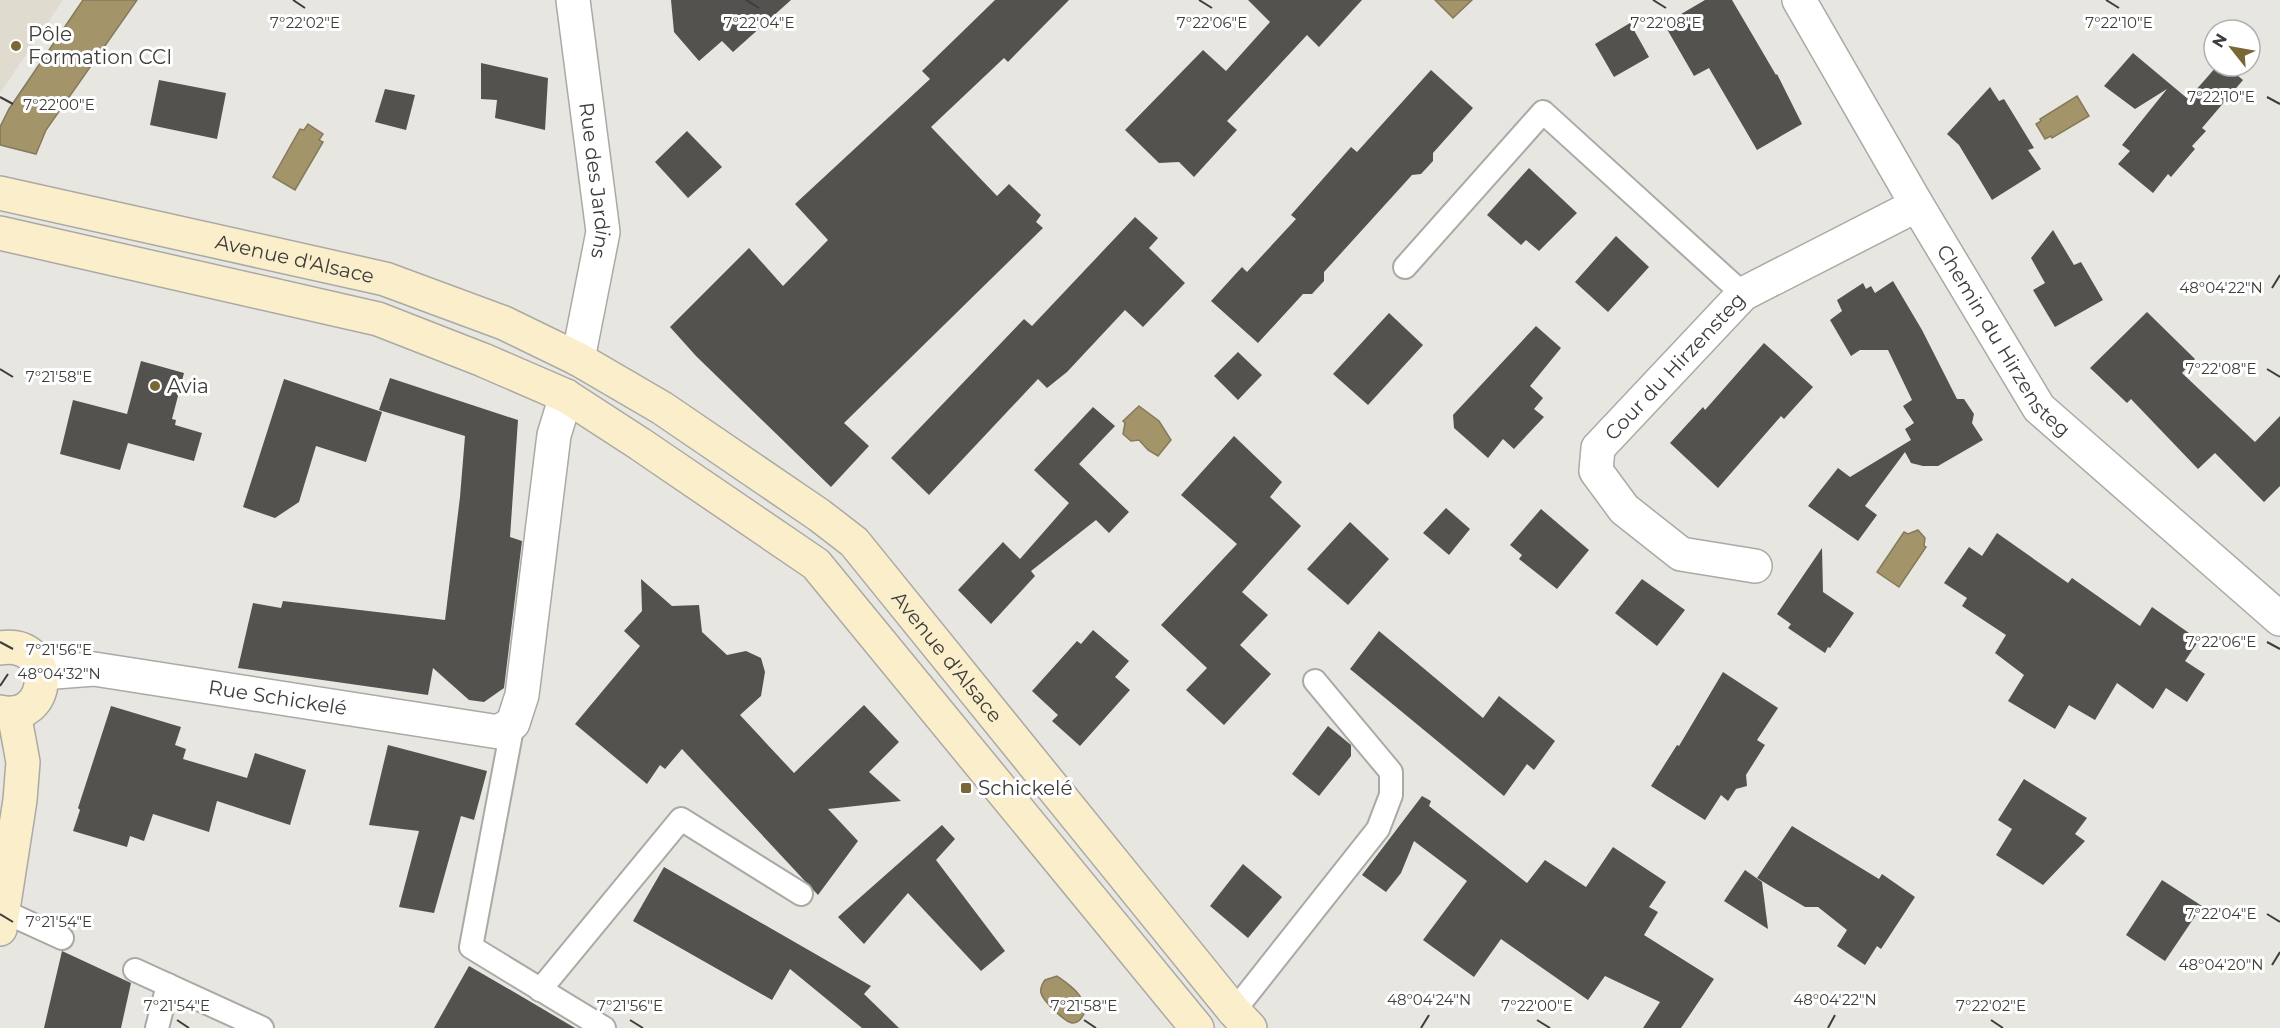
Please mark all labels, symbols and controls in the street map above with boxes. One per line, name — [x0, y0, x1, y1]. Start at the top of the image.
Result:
text: 7°22'02"E — [270, 13, 340, 32]
text: 7°22'04"E — [724, 13, 794, 32]
text: 7°22'06"E — [1177, 13, 1247, 32]
text: 7°22'08"E — [1631, 13, 1701, 32]
text: 7°22'10"E — [2085, 13, 2153, 32]
north arrow — [2202, 18, 2262, 78]
place label: Pôle Formation CCI — [28, 22, 172, 69]
text: N — [2208, 30, 2231, 51]
marker: Pôle Formation CCI — [9, 39, 23, 53]
text: 7°22'10"E — [2187, 87, 2255, 106]
text: 7°22'00"E — [23, 95, 95, 114]
street label: Rue des Jardins — [574, 101, 615, 261]
street label: Avenue d'Alsace — [213, 229, 376, 288]
street label: Chemin du Hirzensteg — [1932, 240, 2075, 442]
text: 48°04'22"N — [2179, 278, 2263, 297]
street label: Cour du Hirzensteg — [1600, 288, 1750, 445]
text: 7°22'08"E — [2186, 359, 2256, 378]
text: 7°21'58"E — [26, 367, 92, 386]
place label: Avia — [167, 374, 209, 398]
marker: Avia — [148, 379, 162, 393]
street label: Avenue d'Alsace — [887, 586, 1007, 727]
text: 7°22'06"E — [2186, 632, 2256, 651]
text: 7°21'56"E — [26, 640, 92, 659]
text: 48°04'32"N — [17, 664, 101, 683]
street label: Rue Schickelé — [207, 675, 349, 720]
place label: Schickelé — [978, 776, 1073, 800]
marker: Schickelé — [959, 781, 973, 795]
text: 7°22'04"E — [2186, 904, 2256, 923]
text: 7°21'54"E — [26, 912, 92, 931]
text: 48°04'20"N — [2178, 955, 2264, 974]
text: 48°04'24"N — [1387, 990, 1471, 1009]
text: 48°04'22"N — [1793, 990, 1877, 1009]
text: 7°21'54"E — [144, 996, 210, 1015]
text: 7°21'56"E — [597, 996, 663, 1015]
text: 7°21'58"E — [1051, 996, 1117, 1015]
text: 7°22'00"E — [1501, 996, 1573, 1015]
text: 7°22'02"E — [1956, 996, 2026, 1015]

